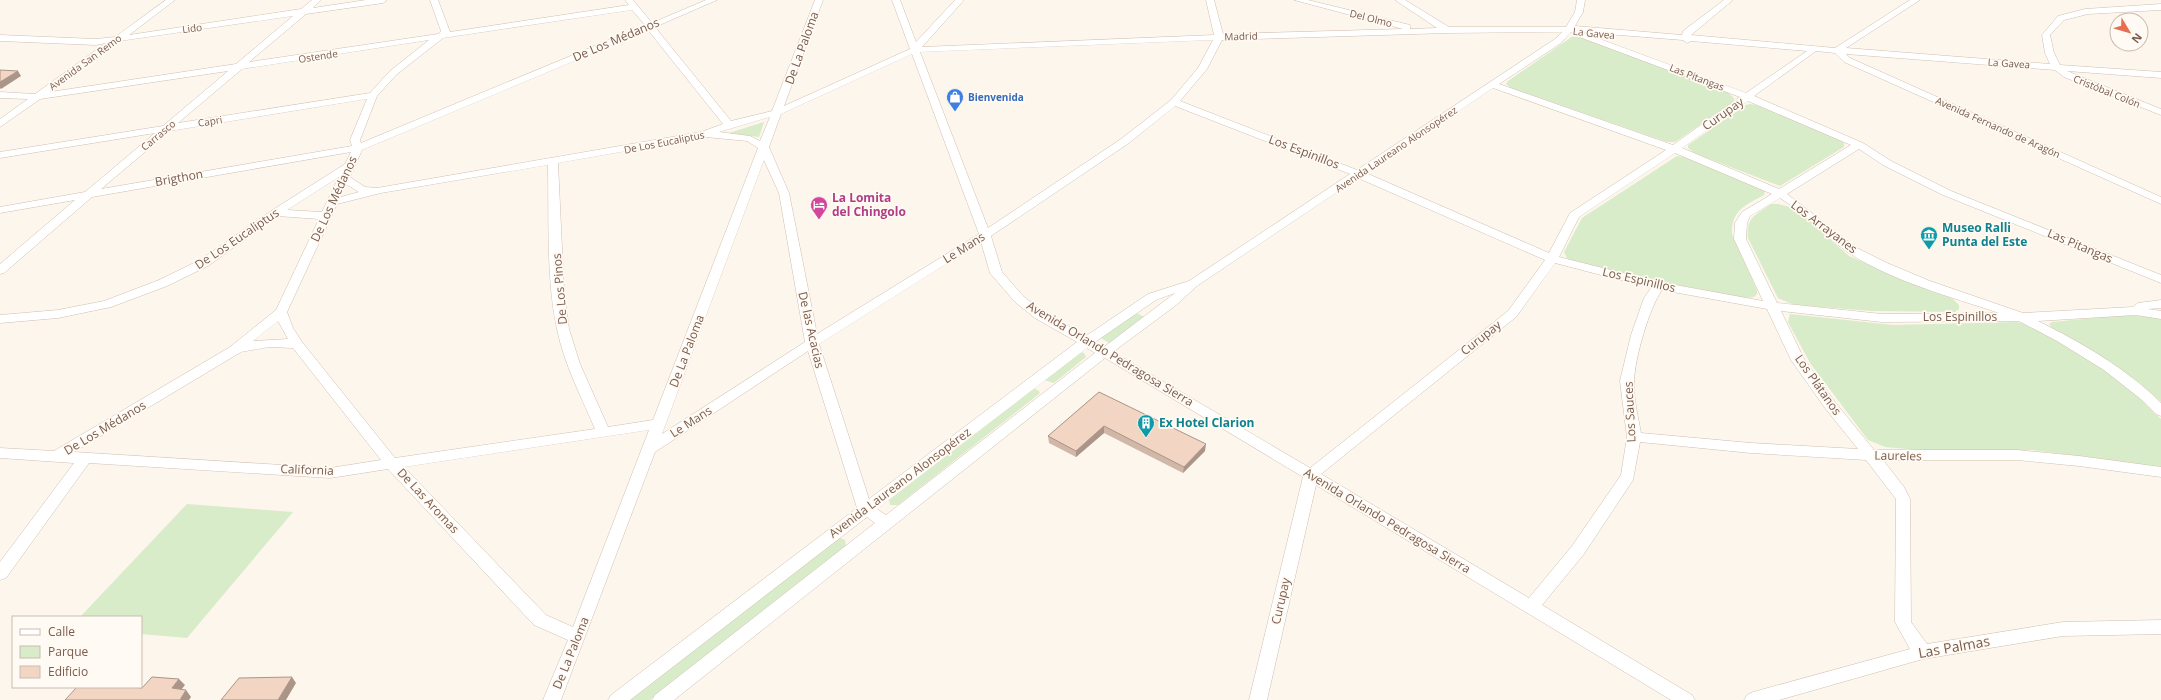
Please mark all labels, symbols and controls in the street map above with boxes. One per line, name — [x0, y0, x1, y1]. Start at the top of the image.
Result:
street label: Del Olmo — [1348, 6, 1394, 30]
street label: De La Paloma — [780, 9, 823, 87]
north arrow — [2109, 12, 2149, 52]
street label: De Los Médanos — [570, 13, 662, 65]
street label: Lido — [181, 20, 203, 36]
street label: La Gavea — [1572, 24, 1616, 42]
street label: Madrid — [1224, 28, 1258, 44]
text: N — [2129, 30, 2146, 47]
street label: Avenida San Remo — [46, 31, 124, 93]
street label: Ostende — [297, 46, 339, 66]
street label: La Gavea — [1987, 55, 2031, 71]
street label: Las Pitangas — [1668, 60, 1727, 94]
street label: Cristóbal Colón — [2071, 71, 2143, 111]
shop icon: Bienvenida — [945, 87, 965, 112]
place label: Bienvenida — [968, 90, 1024, 104]
street label: Curupay — [1699, 93, 1748, 134]
street label: Avenida Fernando de Aragón — [1933, 93, 2063, 161]
street label: Avenida Laureano Alonsopérez — [1332, 103, 1460, 195]
street label: Capri — [197, 112, 223, 130]
street label: Carrasco — [138, 116, 178, 154]
street label: De Los Eucaliptus — [623, 127, 706, 157]
street label: Los Espinillos — [1266, 130, 1342, 173]
street label: De Los Médanos — [306, 153, 361, 244]
street label: Brigthon — [154, 165, 204, 190]
place label: La Lomita del Chingolo — [832, 189, 906, 220]
hotel icon: La Lomita del Chingolo — [809, 195, 829, 220]
street label: Los Arrayanes — [1788, 196, 1861, 257]
street label: De Los Eucaliptus — [191, 204, 282, 273]
place label: Museo Ralli Punta del Este — [1942, 219, 2027, 250]
street label: Las Pitangas — [2045, 224, 2116, 267]
museum icon: Museo Ralli Punta del Este — [1919, 225, 1939, 250]
street label: Le Mans — [939, 228, 988, 267]
street label: De Los Pinos — [548, 252, 571, 325]
street label: Los Espinillos — [1601, 263, 1678, 296]
street label: De las Acacias — [794, 290, 829, 370]
street label: Avenida Orlando Pedragosa Sierra — [1024, 297, 1197, 410]
street label: Los Espinillos — [1923, 308, 1998, 325]
street label: De La Paloma — [665, 312, 708, 390]
street label: Curupay — [1457, 316, 1505, 359]
street label: Los Plátanos — [1791, 351, 1846, 419]
street label: Los Sauces — [1619, 381, 1640, 443]
street label: De Los Médanos — [61, 396, 149, 459]
street label: Le Mans — [667, 402, 715, 441]
building icon: Ex Hotel Clarion — [1136, 413, 1156, 438]
place label: Ex Hotel Clarion — [1159, 414, 1254, 431]
street label: Avenida Laureano Alonsopérez — [825, 423, 974, 542]
street label: Laureles — [1874, 447, 1922, 464]
street label: California — [280, 460, 334, 479]
street label: De Las Aromas — [394, 464, 463, 537]
street label: Avenida Orlando Pedragosa Sierra — [1301, 464, 1474, 577]
street label: Curupay — [1267, 575, 1294, 626]
street label: De La Paloma — [548, 614, 593, 691]
legend — [12, 616, 142, 688]
text: Calle — [48, 623, 75, 640]
street label: Las Palmas — [1917, 631, 1992, 662]
text: Parque — [48, 643, 88, 660]
text: Edificio — [48, 663, 88, 680]

